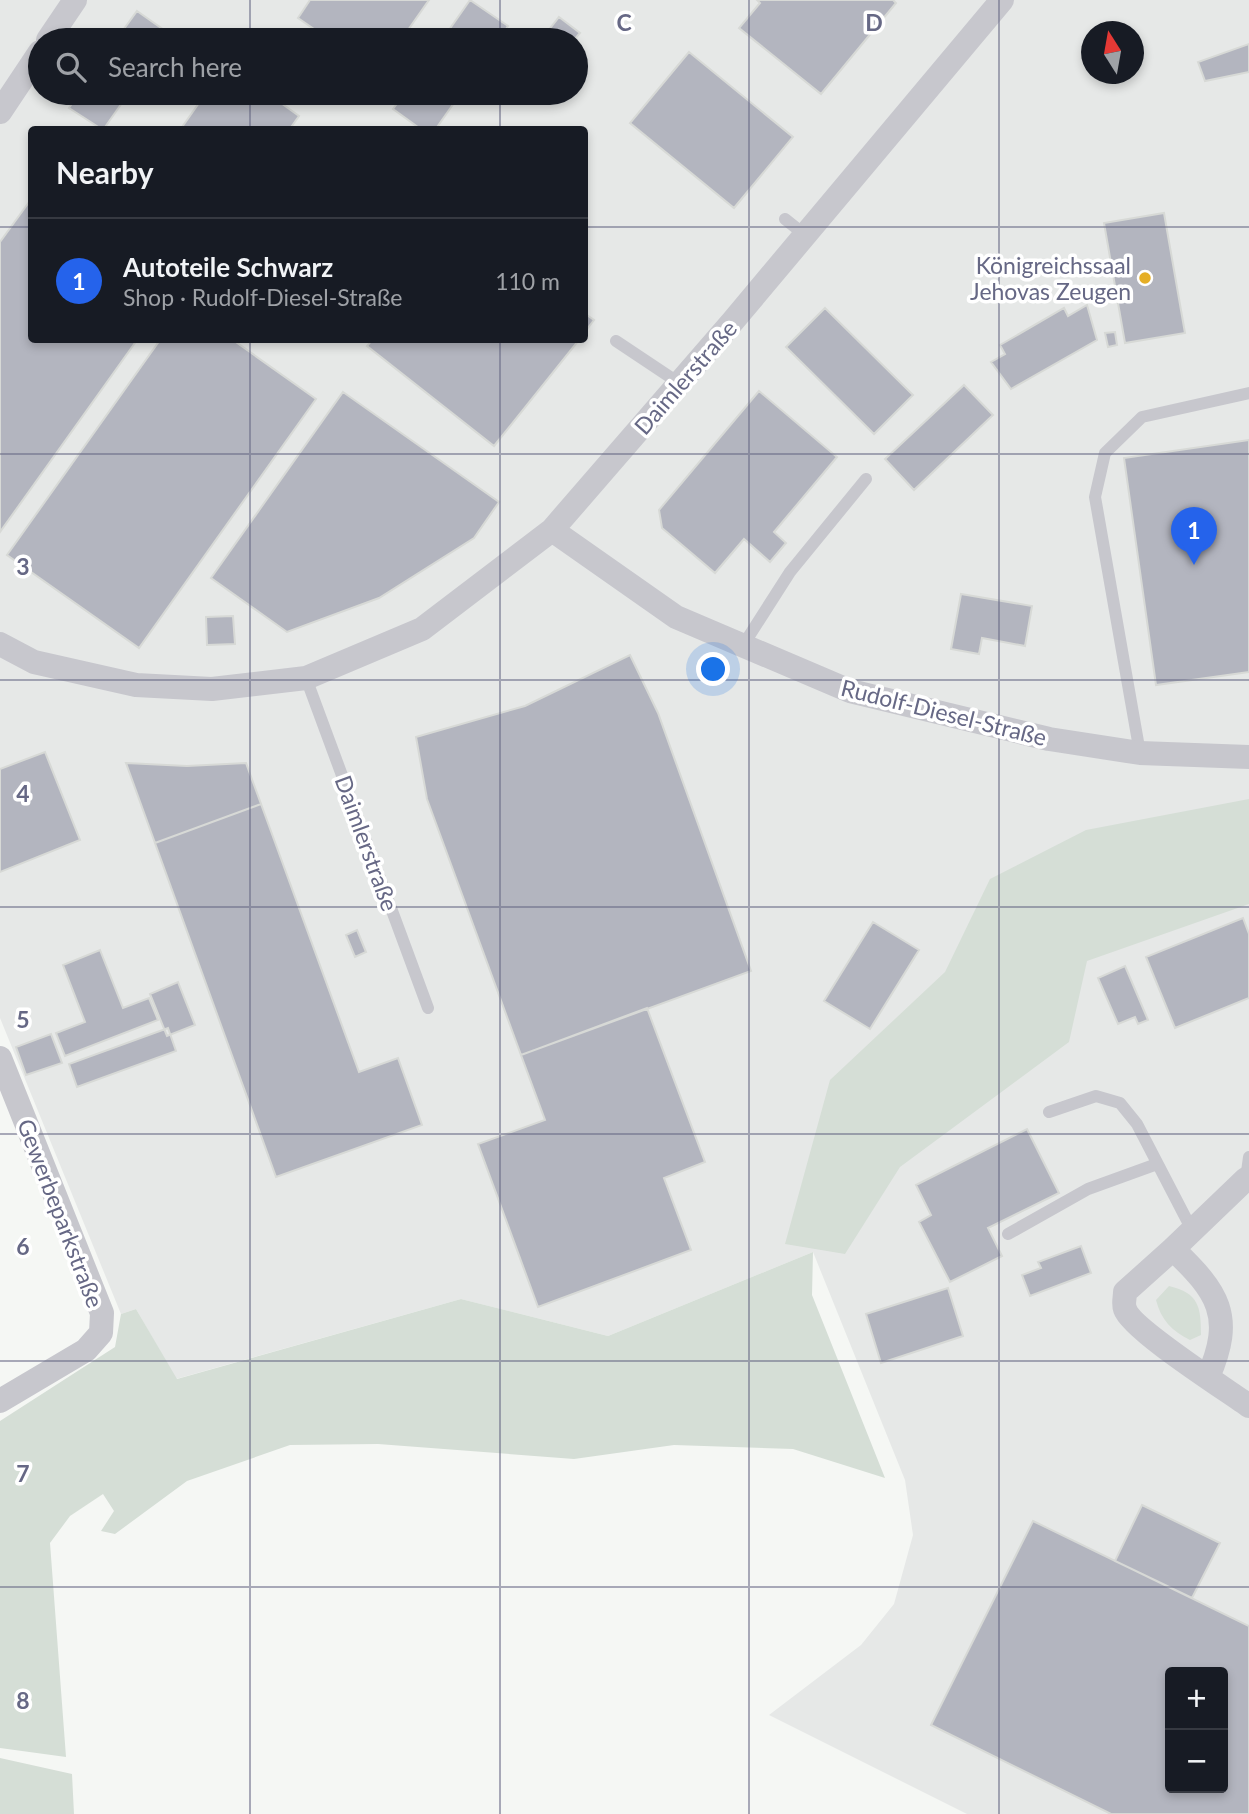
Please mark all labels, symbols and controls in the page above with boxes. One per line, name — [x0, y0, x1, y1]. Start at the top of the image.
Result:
text: C — [616, 8, 632, 36]
text: D — [865, 8, 883, 36]
north arrow — [1081, 21, 1144, 84]
search box — [28, 28, 588, 105]
icon: search — [52, 48, 90, 86]
text: Search here — [108, 51, 242, 83]
text: Nearby — [56, 154, 154, 190]
text: Autoteile Schwarz — [123, 251, 333, 283]
place label: Königreichssaal Jehovas Zeugen — [970, 251, 1131, 305]
text: 1 — [72, 267, 86, 295]
text: 110 m — [495, 267, 560, 295]
marker: Königreichssaal Jehovas Zeugen — [1137, 270, 1153, 286]
text: Shop · Rudolf-Diesel-Straße — [123, 283, 403, 311]
street label: Daimlerstraße — [628, 314, 742, 440]
pin: 1 — [1171, 507, 1217, 565]
text: 3 — [16, 552, 30, 580]
your location — [696, 652, 730, 686]
street label: Rudolf-Diesel-Straße — [838, 673, 1050, 751]
street label: Daimlerstraße — [330, 771, 404, 915]
text: 4 — [16, 779, 30, 807]
text: 5 — [16, 1005, 30, 1033]
street label: Gewerbeparkstraße — [12, 1115, 110, 1311]
text: 6 — [16, 1232, 30, 1260]
text: 7 — [16, 1459, 30, 1487]
map controls — [1165, 1667, 1228, 1793]
button: + — [1165, 1667, 1228, 1730]
text: 8 — [16, 1686, 30, 1714]
button: − — [1165, 1730, 1228, 1793]

